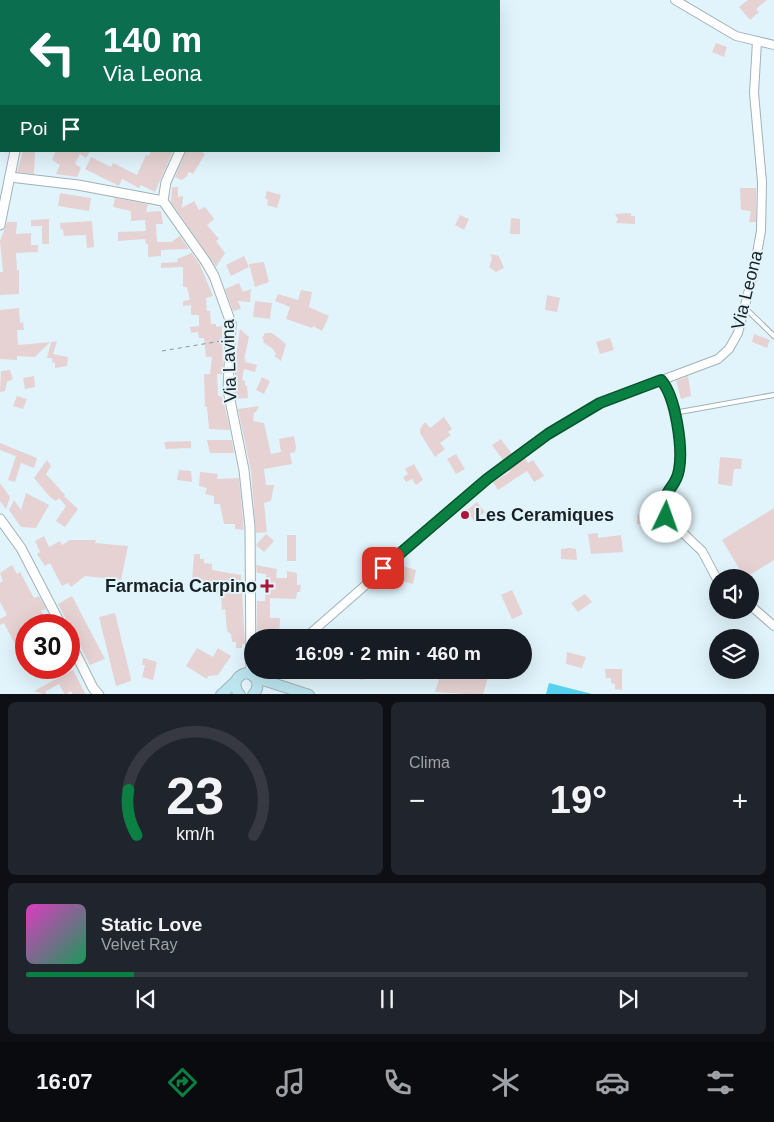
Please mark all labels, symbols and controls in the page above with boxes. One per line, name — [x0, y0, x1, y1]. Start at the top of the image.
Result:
icon: left — [20, 20, 85, 85]
text: 140 m — [103, 20, 202, 59]
text: Via Leona — [103, 61, 202, 86]
icon: arrive — [57, 115, 85, 143]
text: Poi — [20, 118, 47, 139]
street label: Via Leona — [728, 247, 767, 332]
street label: Via Lavina — [218, 318, 240, 403]
position arrow — [639, 490, 691, 542]
place label: Les Ceramiques — [475, 505, 614, 525]
marker: Les Ceramiques — [459, 509, 471, 521]
pin — [362, 547, 404, 589]
icon: arrive — [369, 554, 397, 582]
map controls — [709, 569, 759, 679]
button: sound — [709, 569, 759, 619]
place label: Farmacia Carpino — [105, 576, 257, 596]
marker: Farmacia Carpino — [261, 580, 273, 592]
speed limit sign: 30 — [15, 614, 80, 679]
button: layers — [709, 629, 759, 679]
text: 16:09 · 2 min · 460 m — [295, 643, 481, 664]
text: Clima — [409, 754, 450, 771]
text: 23 — [167, 767, 224, 825]
text: 19° — [550, 779, 607, 821]
text: − — [409, 785, 425, 816]
text: + — [732, 785, 748, 816]
text: km/h — [176, 824, 215, 844]
text: Static Love — [101, 914, 202, 935]
text: Velvet Ray — [101, 936, 177, 953]
icon: previous — [132, 985, 160, 1013]
icon: pause — [373, 985, 401, 1013]
icon: next — [614, 985, 642, 1013]
icon: directions — [165, 1065, 200, 1100]
icon: music — [273, 1065, 308, 1100]
icon: phone — [380, 1065, 415, 1100]
icon: climate — [488, 1065, 523, 1100]
icon: car — [595, 1065, 630, 1100]
icon: filters — [703, 1065, 738, 1100]
text: 16:07 — [36, 1069, 93, 1094]

